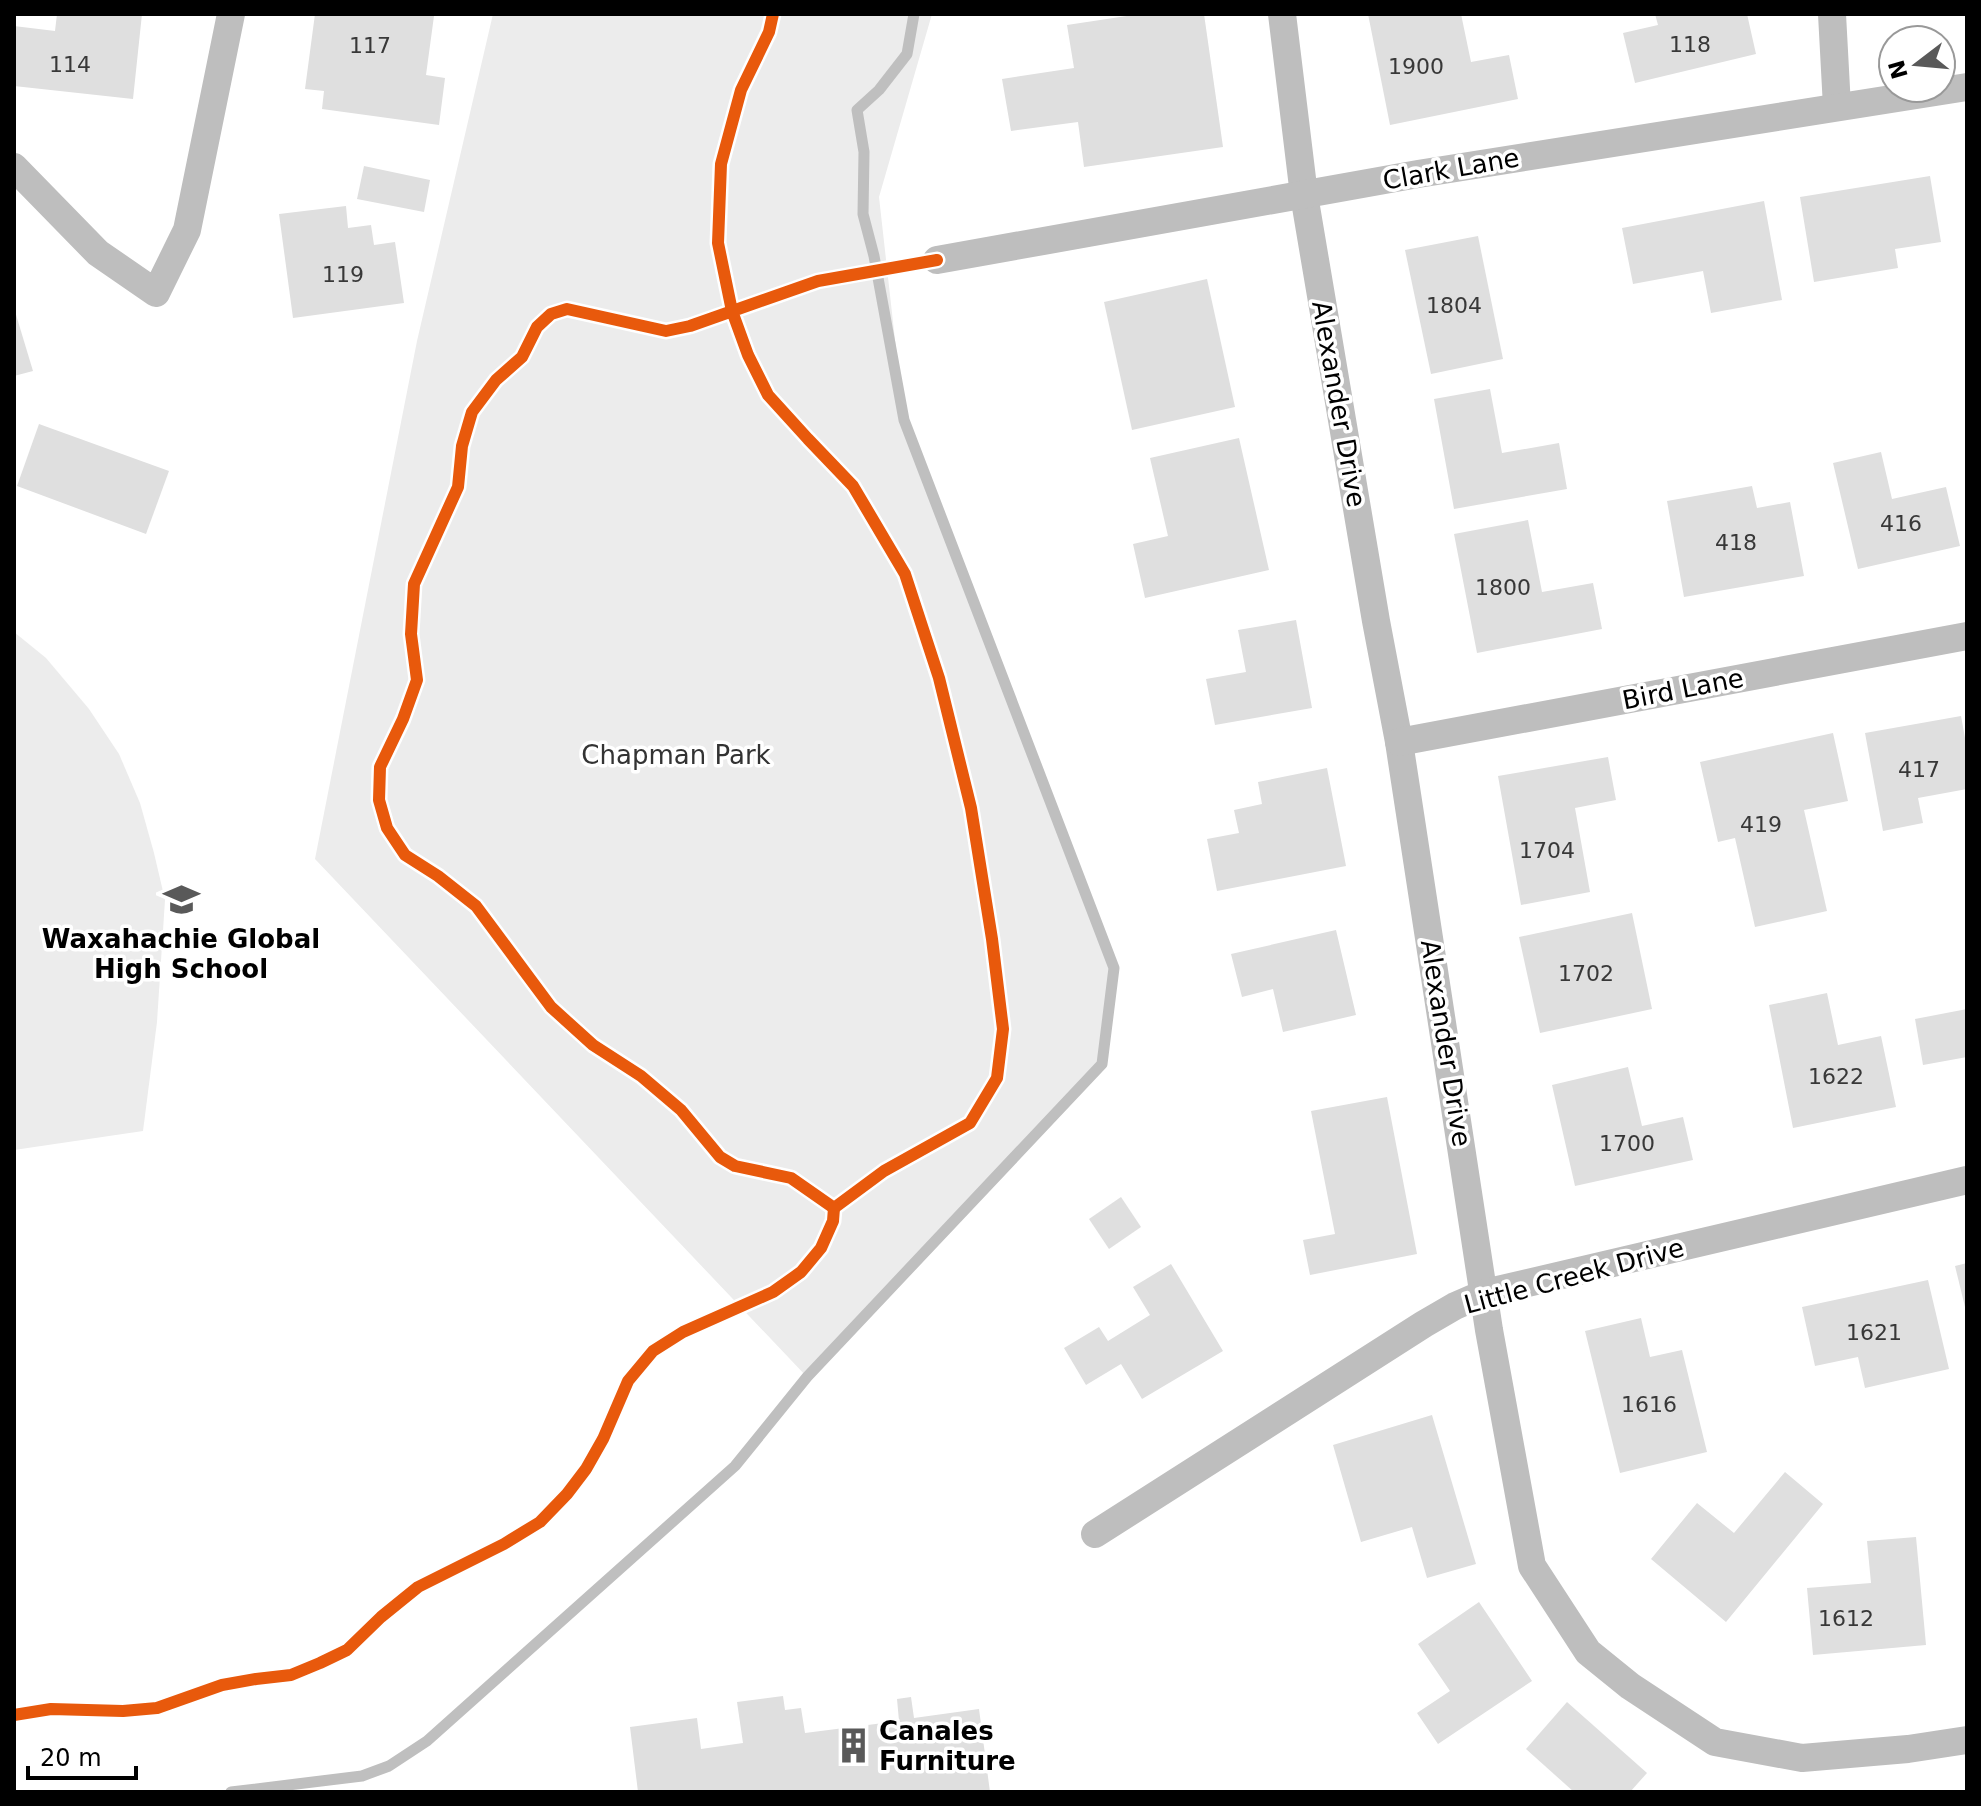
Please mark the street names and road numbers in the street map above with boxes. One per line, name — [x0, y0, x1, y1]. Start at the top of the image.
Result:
street label: Clark Lane — [1380, 142, 1522, 196]
street label: Alexander Drive — [1306, 298, 1372, 510]
street label: Bird Lane — [1620, 663, 1746, 715]
street label: Alexander Drive — [1415, 937, 1477, 1149]
street label: Little Creek Drive — [1461, 1232, 1687, 1320]

